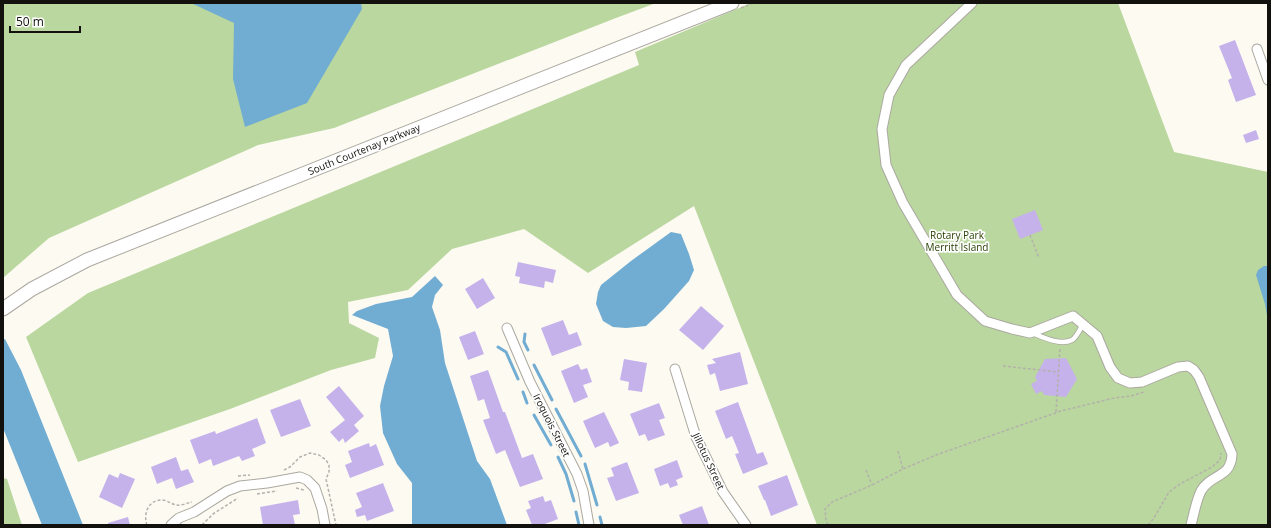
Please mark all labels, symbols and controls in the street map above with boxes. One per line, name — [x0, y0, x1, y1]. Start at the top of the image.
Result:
scale bar — [10, 8, 80, 34]
text: 50 m — [16, 13, 44, 30]
street label: South Courtenay Parkway — [306, 120, 423, 178]
park label: Rotary Park Merritt Island — [926, 228, 988, 254]
street label: Iroquois Street — [530, 391, 574, 459]
street label: Jillotus Street — [689, 429, 728, 492]

